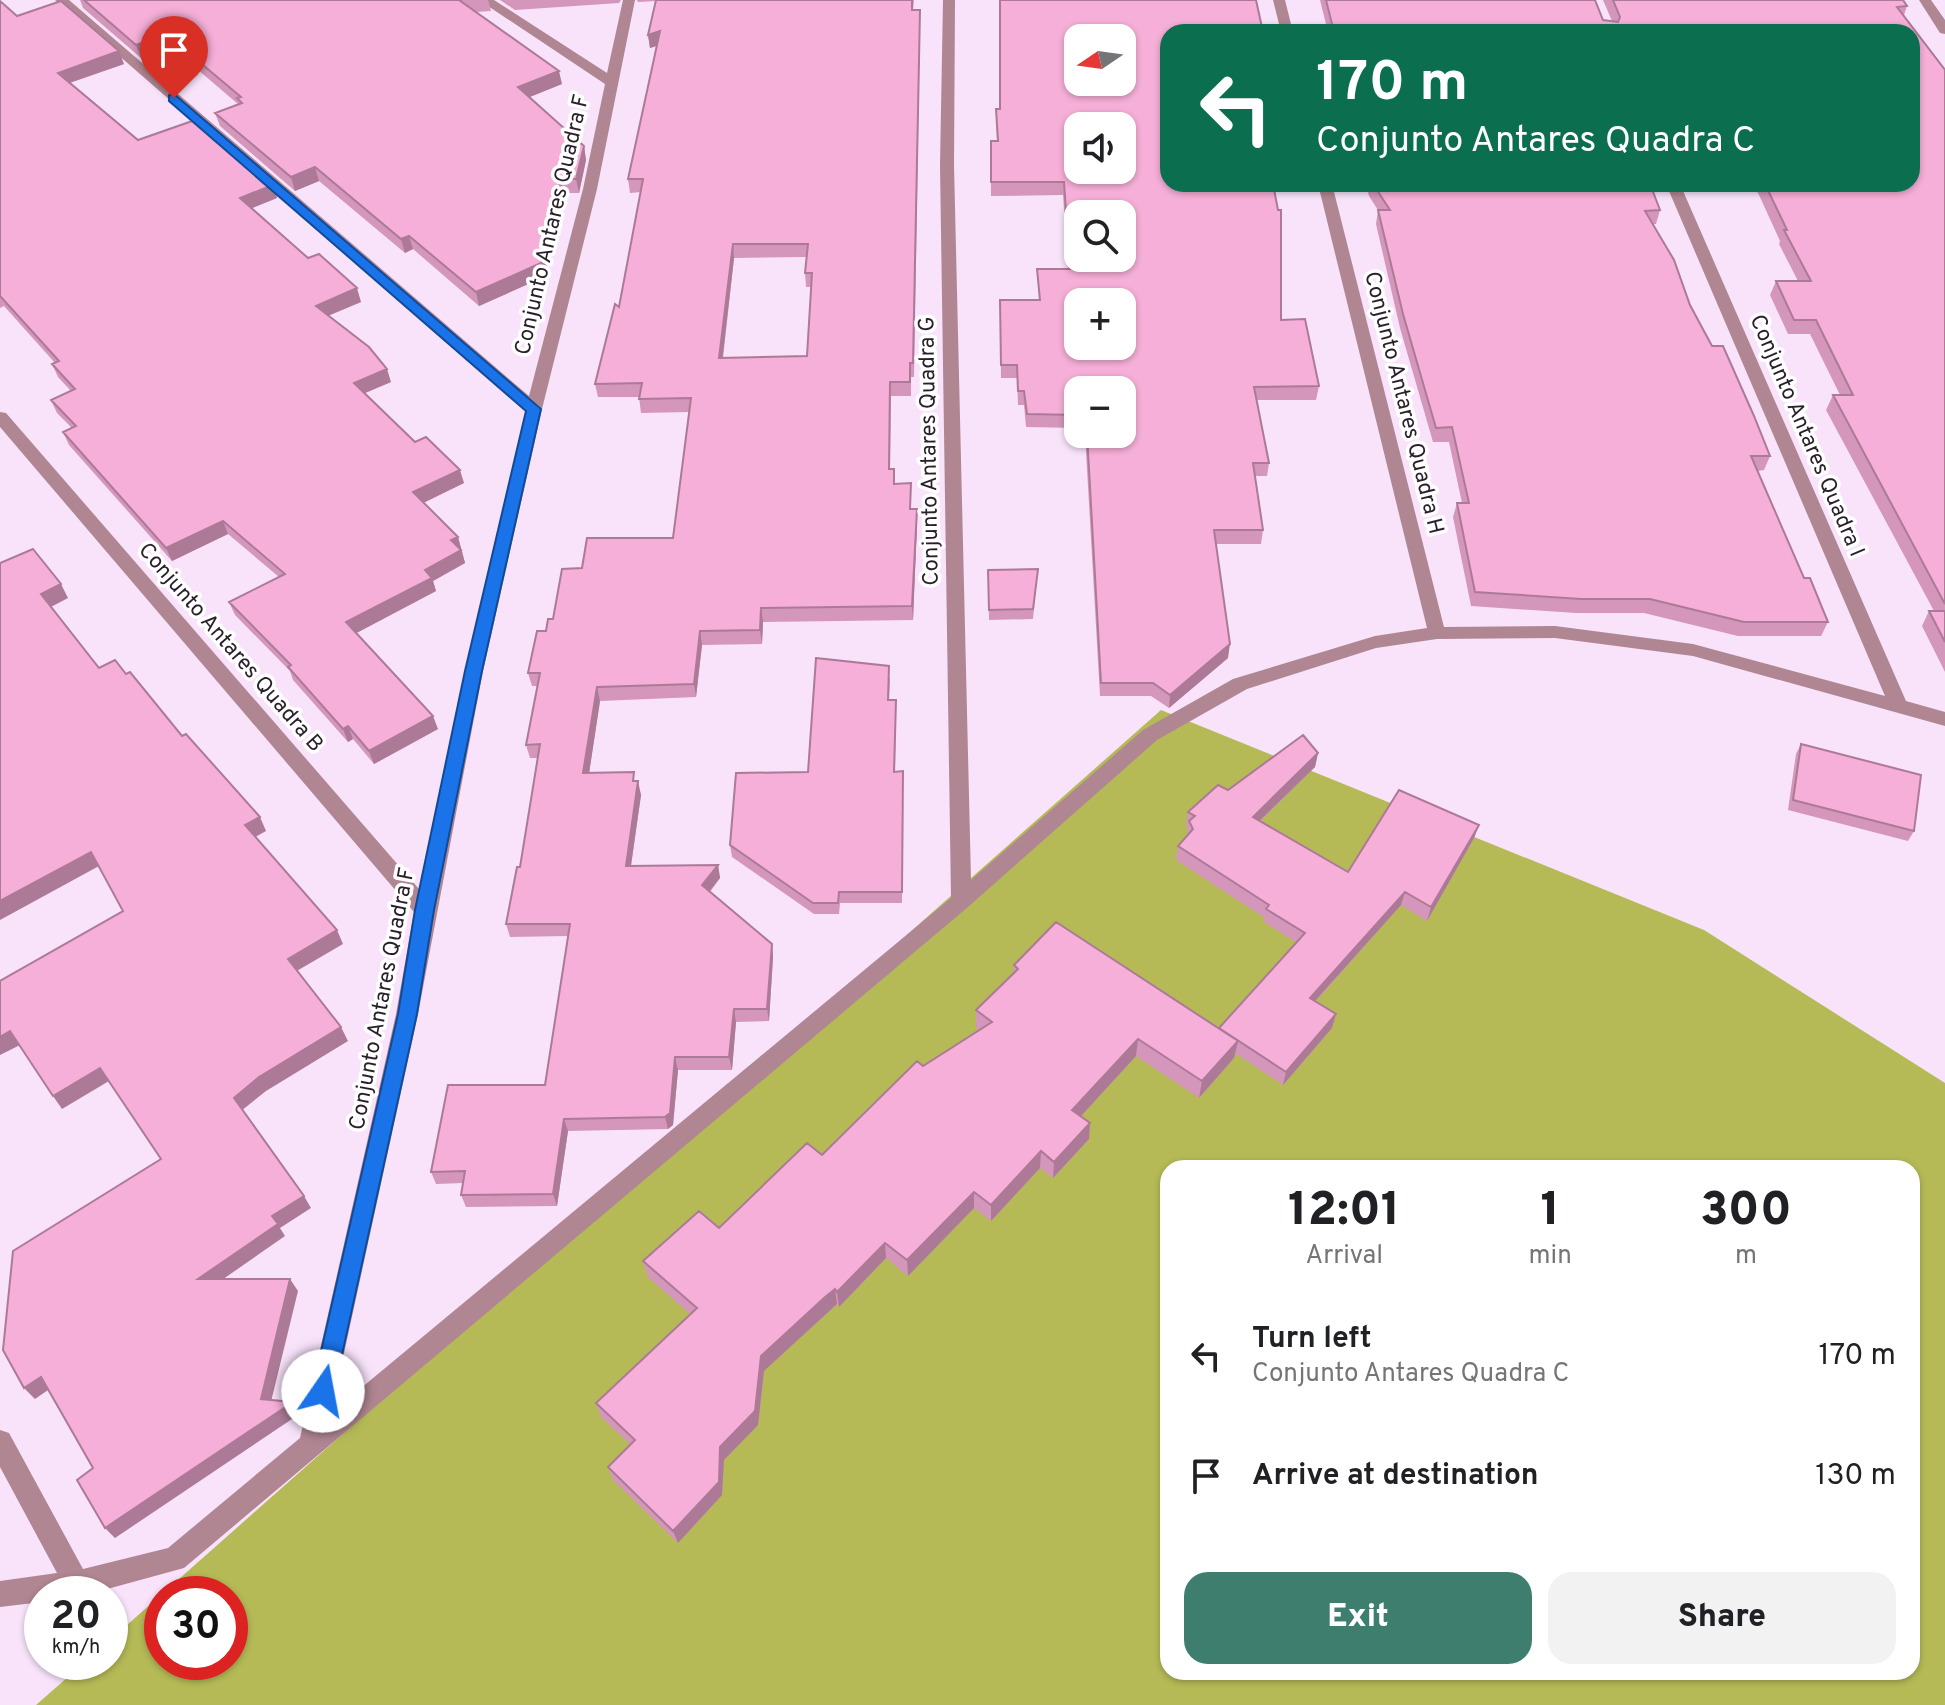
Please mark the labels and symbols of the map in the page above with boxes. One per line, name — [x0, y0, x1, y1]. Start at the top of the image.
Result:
pin — [140, 16, 208, 98]
north arrow — [1064, 24, 1136, 96]
street label: Conjunto Antares Quadra F — [510, 92, 596, 358]
street label: Conjunto Antares Quadra H — [1357, 269, 1449, 537]
street label: Conjunto Antares Quadra I — [1743, 311, 1869, 561]
street label: Conjunto Antares Quadra G — [914, 316, 946, 586]
street label: Conjunto Antares Quadra B — [132, 538, 328, 758]
street label: Conjunto Antares Quadra F — [344, 866, 422, 1132]
position arrow — [281, 1349, 365, 1433]
speed limit sign: 30 — [144, 1576, 248, 1680]

